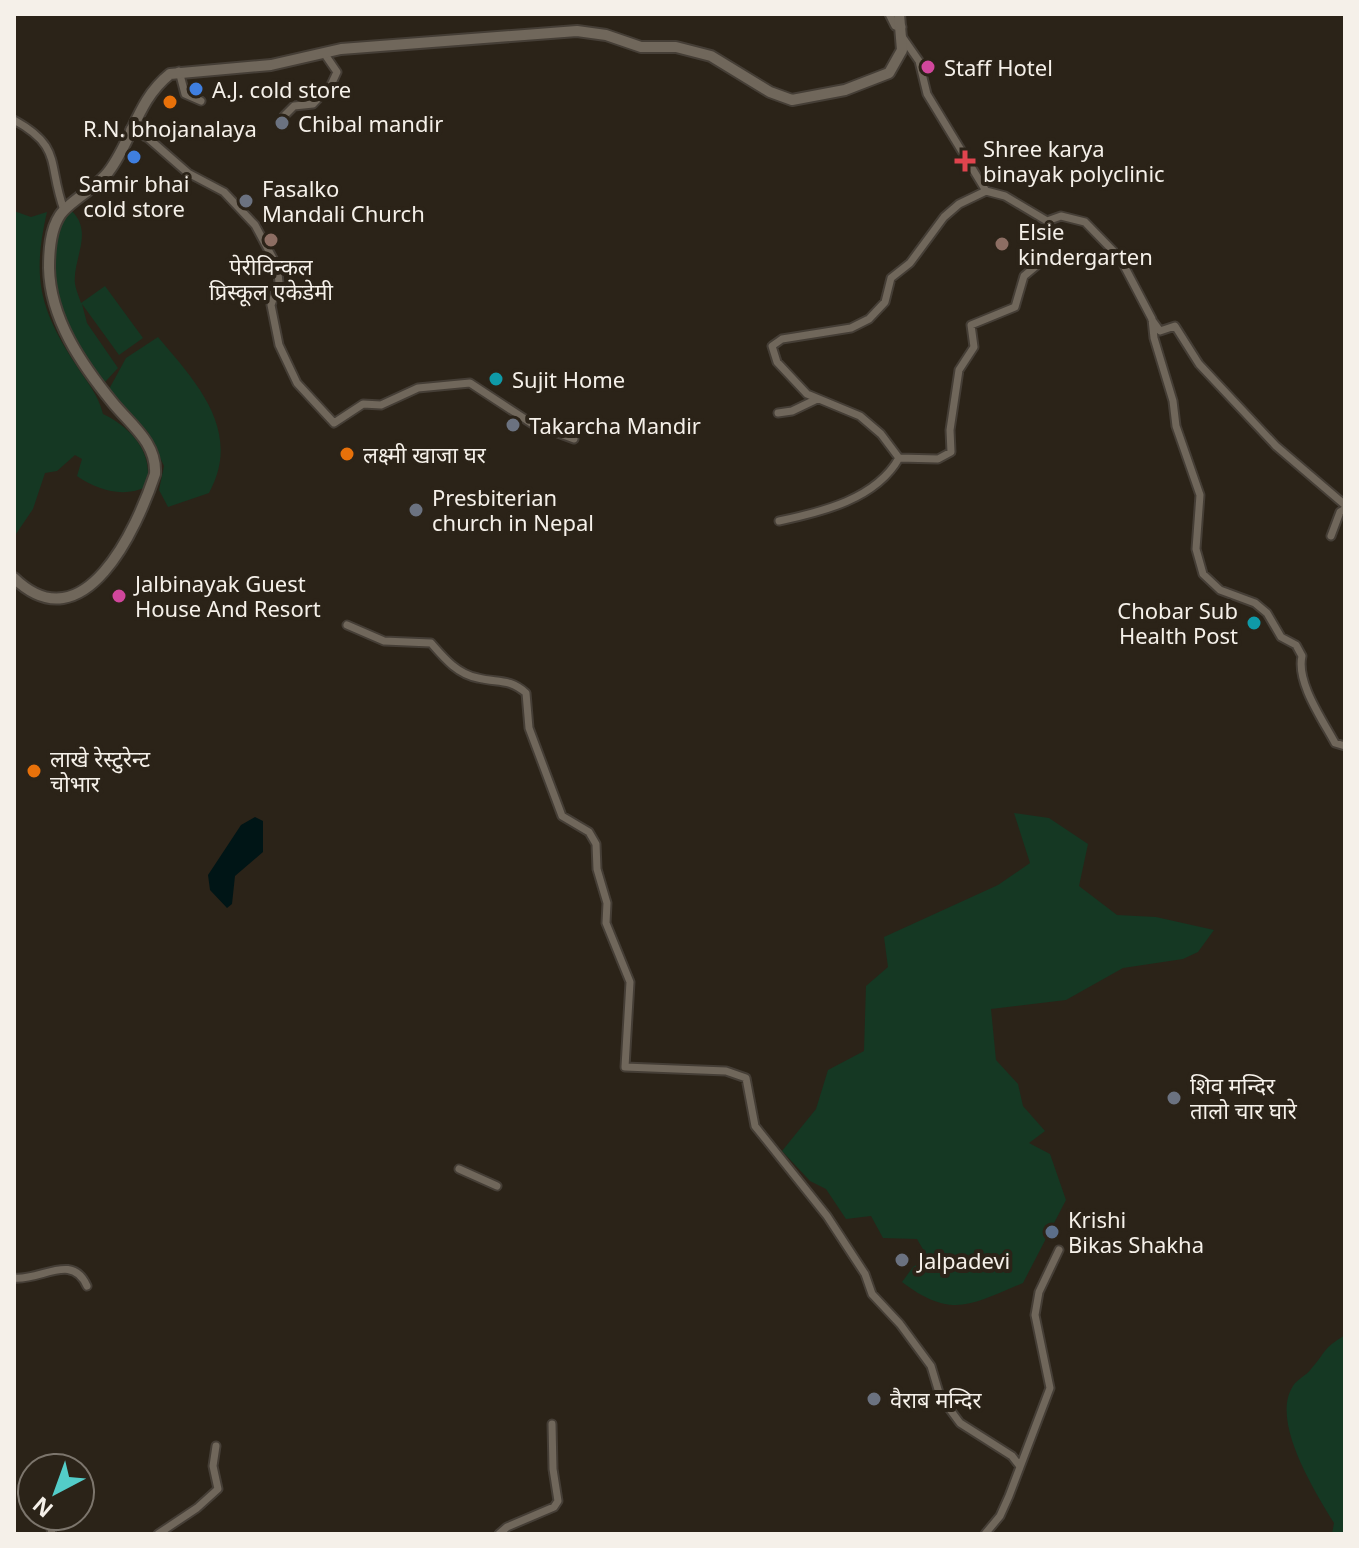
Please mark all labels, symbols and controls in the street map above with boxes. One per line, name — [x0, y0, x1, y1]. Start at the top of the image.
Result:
place label: Staff Hotel — [944, 52, 1053, 82]
marker: Staff Hotel — [919, 58, 937, 76]
place label: A.J. cold store — [212, 74, 351, 104]
marker: A.J. cold store — [187, 80, 205, 98]
marker: R.N. bhojanalaya — [161, 93, 179, 111]
place label: Chibal mandir — [298, 108, 443, 138]
place label: R.N. bhojanalaya — [83, 113, 257, 143]
marker: Chibal mandir — [273, 114, 291, 132]
place label: Shree karya binayak polyclinic — [983, 133, 1165, 188]
marker: Samir bhai cold store — [125, 148, 143, 166]
marker: Shree karya binayak polyclinic — [954, 150, 976, 172]
place label: Samir bhai cold store — [79, 168, 189, 223]
place label: Fasalko Mandali Church — [262, 173, 425, 228]
marker: Fasalko Mandali Church — [237, 192, 255, 210]
place label: Elsie kindergarten — [1018, 216, 1153, 271]
marker: पेरीविन्कल प्रिस्कूल एकेडेमी — [262, 231, 280, 249]
marker: Elsie kindergarten — [993, 235, 1011, 253]
place label: पेरीविन्कल प्रिस्कूल एकेडेमी — [209, 251, 333, 307]
place label: Sujit Home — [512, 364, 625, 394]
marker: Sujit Home — [487, 370, 505, 388]
place label: Takarcha Mandir — [529, 410, 701, 440]
marker: Takarcha Mandir — [504, 416, 522, 434]
place label: लक्ष्मी खाजा घर — [363, 439, 487, 469]
marker: लक्ष्मी खाजा घर — [338, 445, 356, 463]
place label: Presbiterian church in Nepal — [432, 482, 594, 537]
marker: Presbiterian church in Nepal — [407, 501, 425, 519]
place label: Jalbinayak Guest House And Resort — [133, 568, 321, 623]
marker: Jalbinayak Guest House And Resort — [110, 587, 128, 605]
place label: Chobar Sub Health Post — [1117, 595, 1238, 650]
marker: Chobar Sub Health Post — [1245, 614, 1263, 632]
place label: लाखे रेस्टुरेन्ट चोभार — [50, 743, 151, 798]
marker: लाखे रेस्टुरेन्ट चोभार — [25, 762, 43, 780]
place label: शिव मन्दिर तालो चार घारे — [1190, 1070, 1298, 1125]
marker: शिव मन्दिर तालो चार घारे — [1165, 1089, 1183, 1107]
place label: Krishi Bikas Shakha — [1068, 1204, 1204, 1259]
marker: Krishi Bikas Shakha — [1043, 1223, 1061, 1241]
place label: Jalpadevi — [916, 1245, 1010, 1275]
marker: Jalpadevi — [893, 1251, 911, 1269]
place label: वैराब मन्दिर — [890, 1384, 983, 1414]
marker: वैराब मन्दिर — [865, 1390, 883, 1408]
north arrow — [16, 1452, 96, 1532]
text: N — [26, 1491, 59, 1525]

